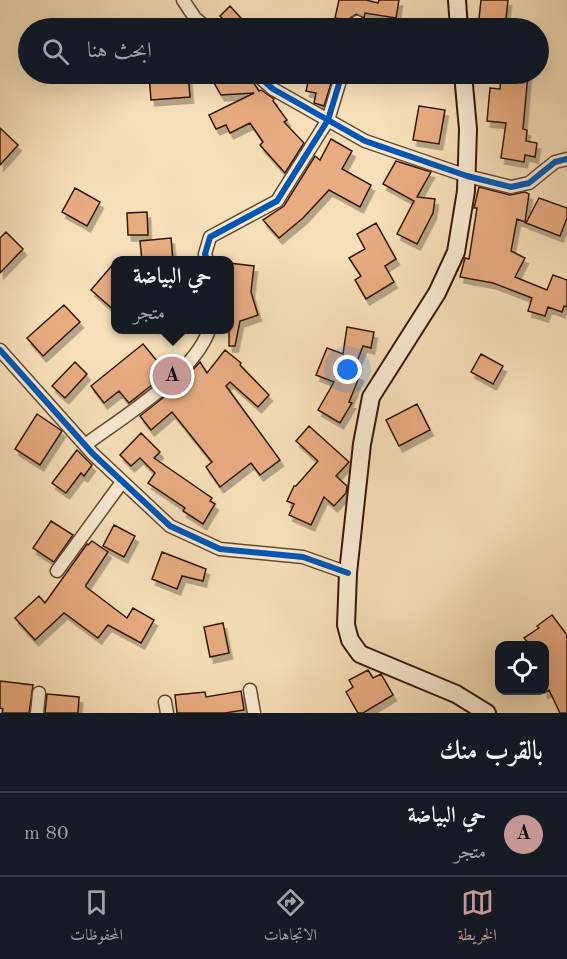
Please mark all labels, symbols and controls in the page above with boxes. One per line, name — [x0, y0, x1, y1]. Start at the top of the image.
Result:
search box — [18, 18, 549, 84]
icon: search — [39, 35, 72, 68]
text: ابحث هنا — [87, 40, 152, 62]
popup — [111, 256, 234, 334]
text: حي البياضة — [133, 266, 212, 288]
text: متجر — [133, 304, 165, 324]
pin: A — [152, 354, 192, 398]
your location — [333, 355, 362, 384]
map controls — [495, 641, 549, 695]
button: locate — [495, 641, 549, 695]
text: بالقرب منك — [440, 739, 543, 765]
text: حي البياضة — [408, 805, 486, 827]
text: 80 m — [24, 824, 69, 844]
text: A — [516, 824, 531, 844]
text: متجر — [454, 843, 486, 863]
tab: المحفوظات — [70, 886, 123, 950]
tab: الاتجاهات — [264, 886, 317, 950]
tab: الخريطة — [458, 886, 497, 950]

